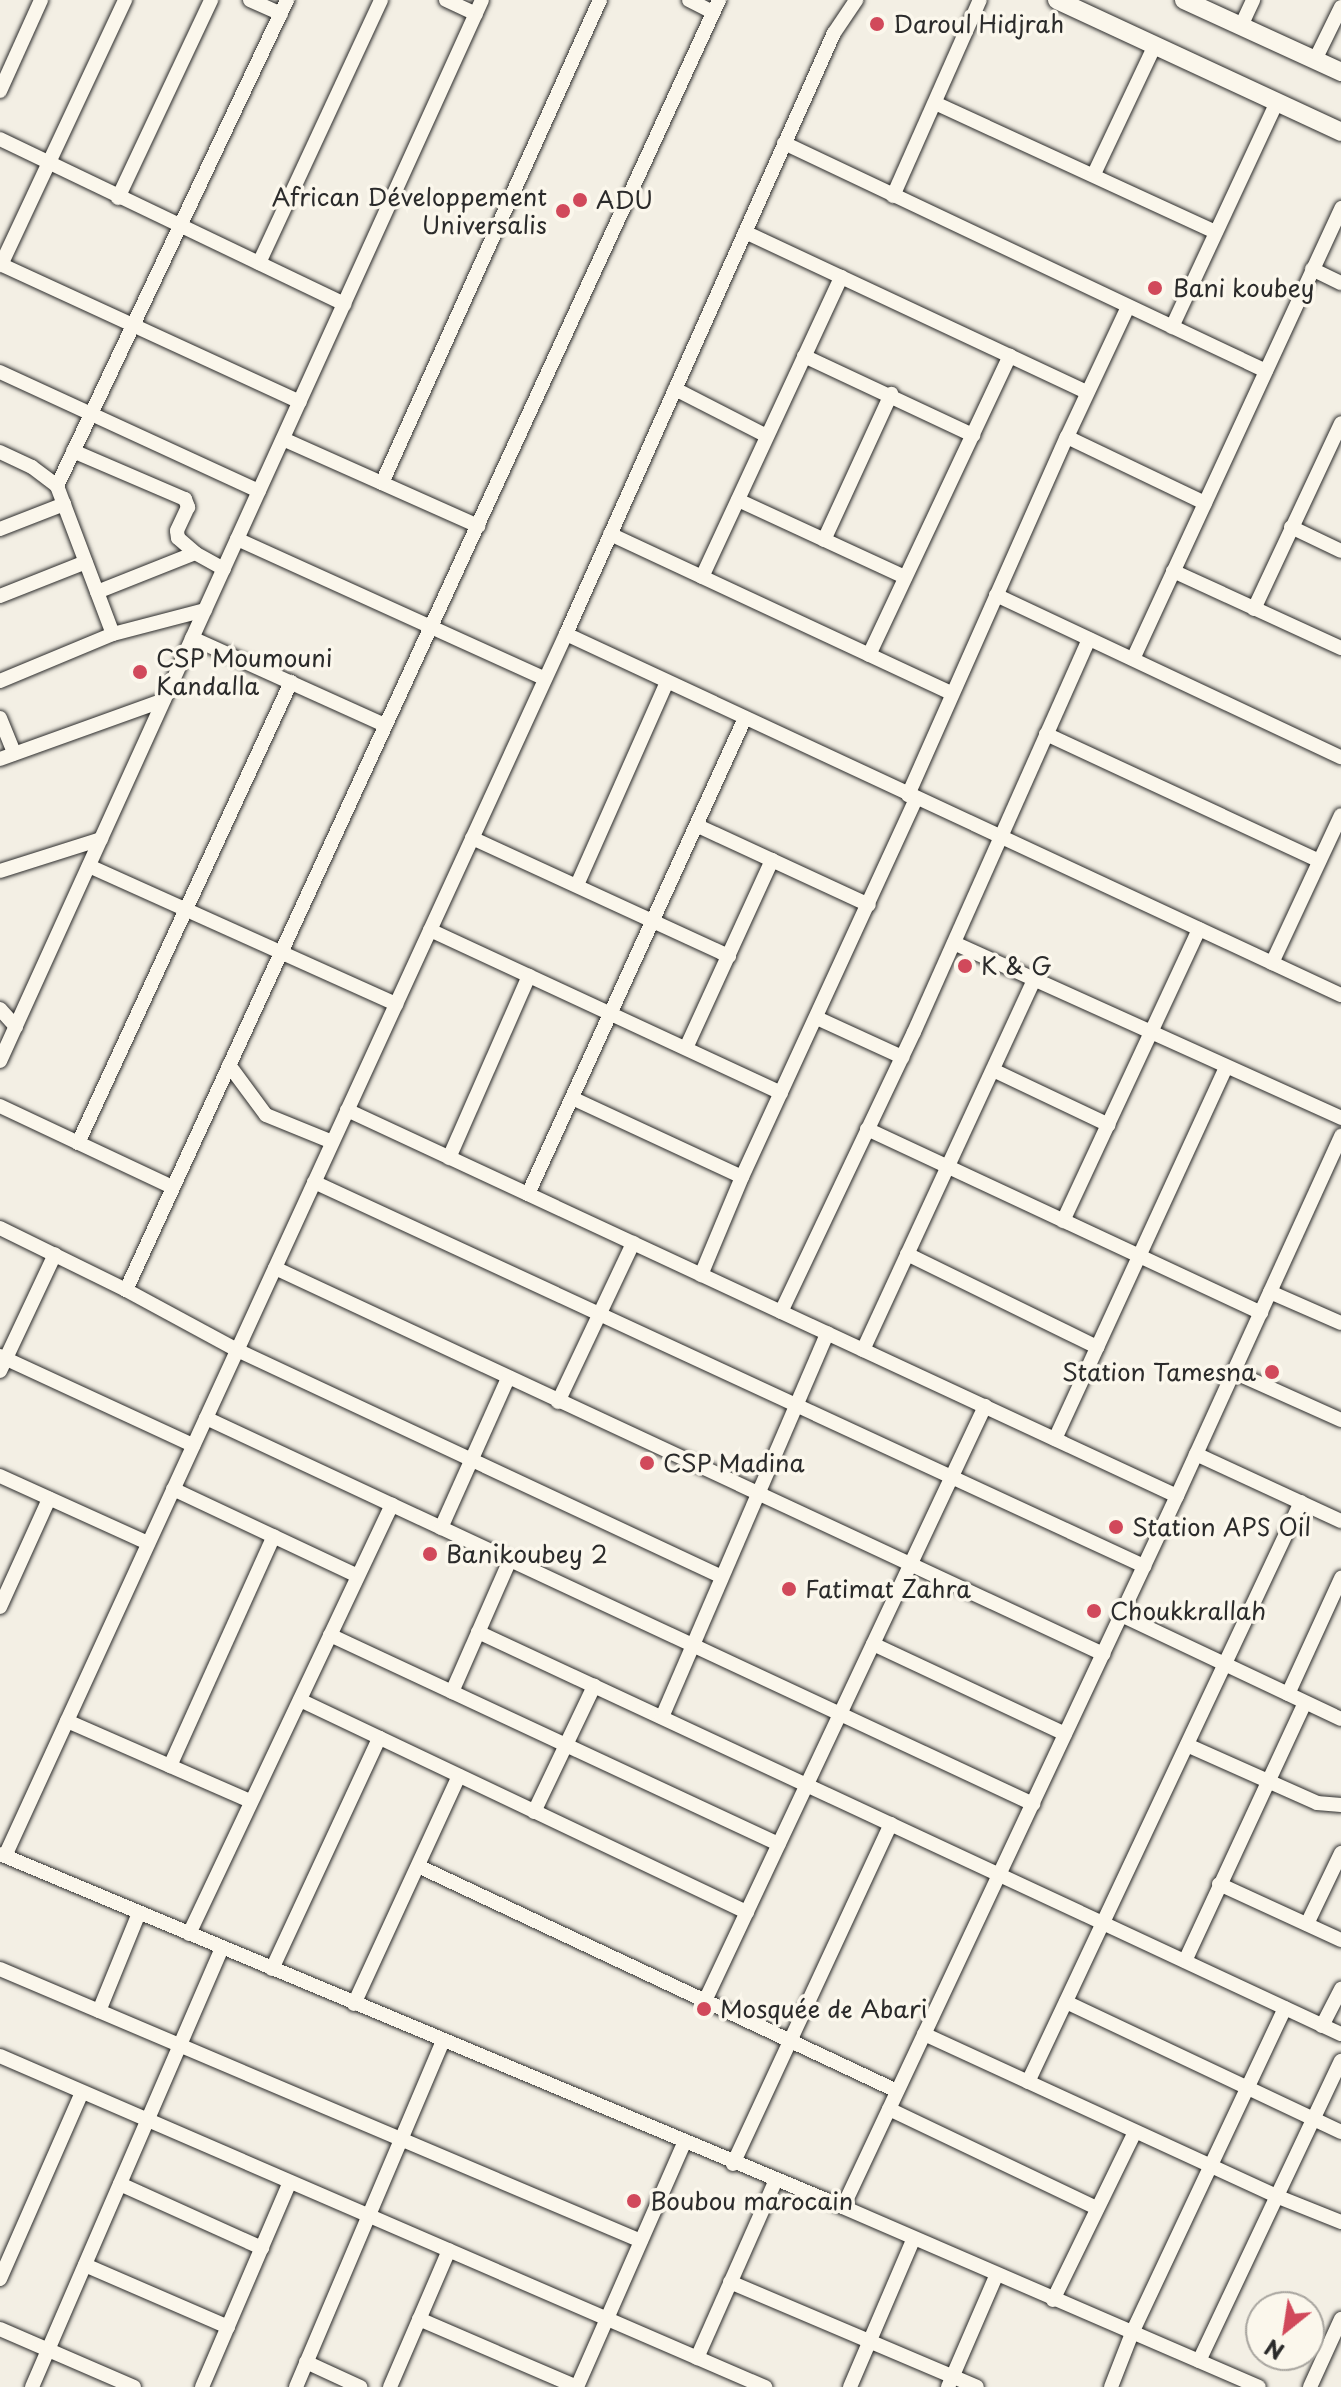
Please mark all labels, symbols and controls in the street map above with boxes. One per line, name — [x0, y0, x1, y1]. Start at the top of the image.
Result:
place label: Daroul Hidjrah — [893, 10, 1066, 38]
marker: Daroul Hidjrah — [868, 15, 886, 33]
place label: African Développement Universalis — [272, 183, 547, 239]
place label: ADU — [596, 186, 653, 214]
marker: ADU — [571, 191, 589, 209]
marker: African Développement Universalis — [554, 202, 572, 220]
place label: Bani koubey — [1173, 274, 1316, 302]
marker: Bani koubey — [1144, 277, 1166, 299]
place label: CSP Moumouni Kandalla — [156, 644, 332, 700]
marker: CSP Moumouni Kandalla — [131, 663, 149, 681]
place label: K & G — [981, 952, 1051, 980]
marker: K & G — [956, 957, 974, 975]
place label: Station Tamesna — [1065, 1358, 1256, 1386]
marker: Station Tamesna — [1263, 1363, 1281, 1381]
place label: CSP Madina — [663, 1449, 805, 1477]
marker: CSP Madina — [638, 1454, 656, 1472]
place label: Station APS Oil — [1132, 1513, 1312, 1541]
marker: Station APS Oil — [1107, 1518, 1125, 1536]
place label: Banikoubey 2 — [446, 1540, 607, 1568]
marker: Banikoubey 2 — [421, 1545, 439, 1563]
place label: Fatimat Zahra — [805, 1575, 972, 1603]
marker: Fatimat Zahra — [780, 1580, 798, 1598]
place label: Choukkrallah — [1110, 1597, 1266, 1625]
marker: Choukkrallah — [1085, 1602, 1103, 1620]
place label: Mosquée de Abari — [720, 1995, 928, 2023]
marker: Mosquée de Abari — [695, 2000, 713, 2018]
place label: Boubou marocain — [650, 2187, 854, 2215]
marker: Boubou marocain — [625, 2192, 643, 2210]
north arrow — [1245, 2291, 1325, 2371]
text: N — [1258, 2332, 1290, 2369]

